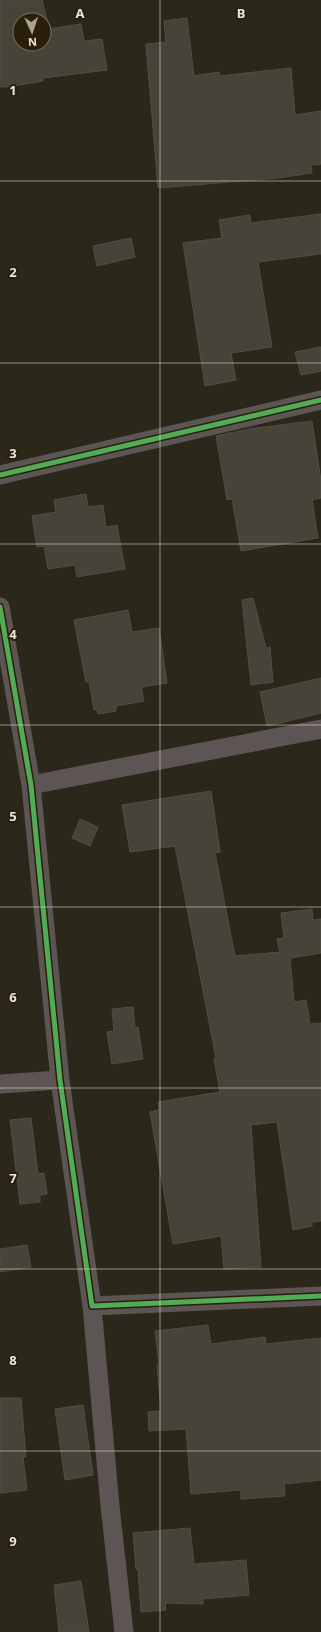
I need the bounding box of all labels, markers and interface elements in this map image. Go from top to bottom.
text: A [76,4,85,22]
text: B [237,4,245,22]
north arrow [12,12,52,52]
text: N [28,35,37,50]
text: 1 [9,81,17,99]
text: 2 [9,263,17,281]
text: 3 [9,444,17,462]
text: 4 [9,625,17,643]
text: 5 [9,807,17,825]
text: 6 [9,988,17,1006]
text: 7 [9,1169,17,1187]
text: 8 [9,1351,17,1369]
text: 9 [9,1532,17,1550]

